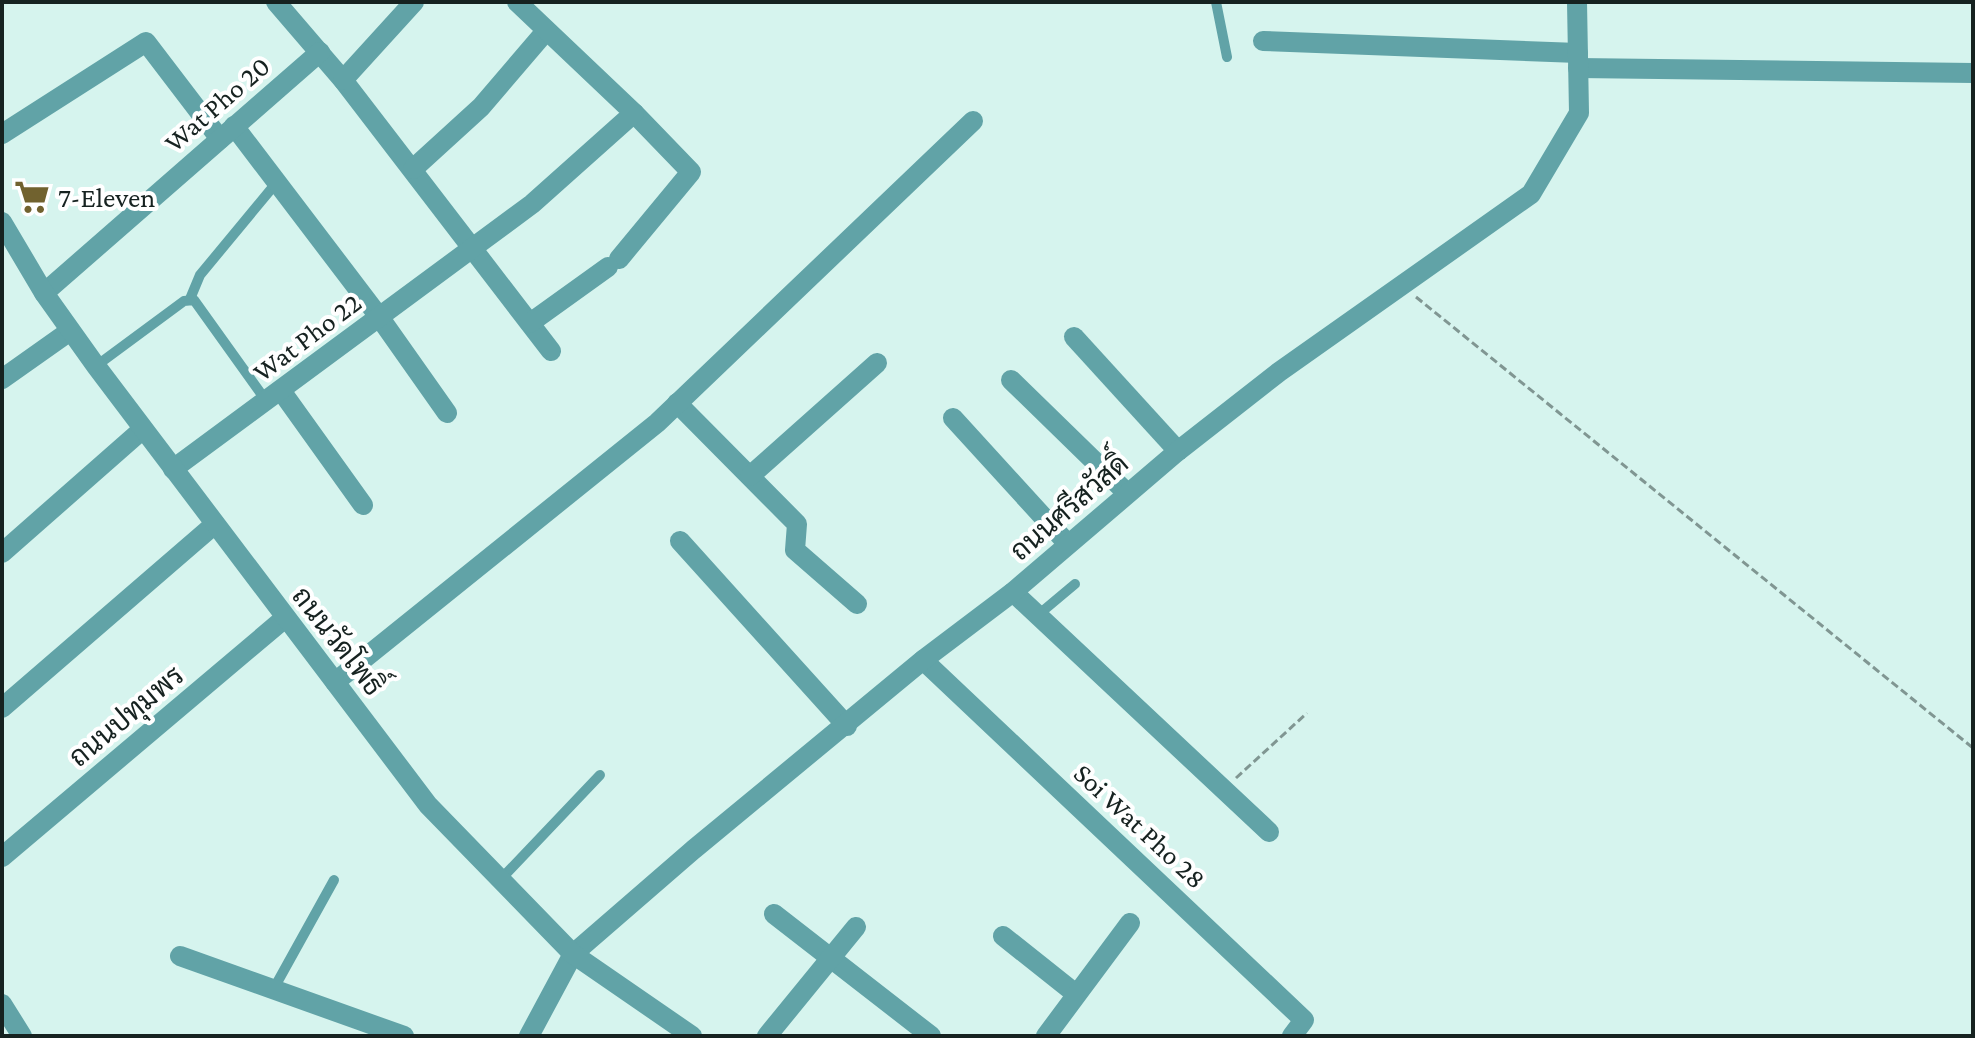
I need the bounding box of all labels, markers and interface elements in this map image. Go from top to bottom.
street label: Wat Pho 20 [158,50,276,158]
supermarket icon: 7-Eleven [13,178,51,216]
place label: 7-Eleven [58,182,155,213]
street label: Wat Pho 22 [247,286,367,388]
street label: ถนนศรีสวัสดิ์ [998,441,1134,567]
street label: ถนนวัดโพธิ์ [286,575,397,701]
street label: ถนนปทุมพร [63,659,192,776]
street label: Soi Wat Pho 28 [1068,757,1212,895]

